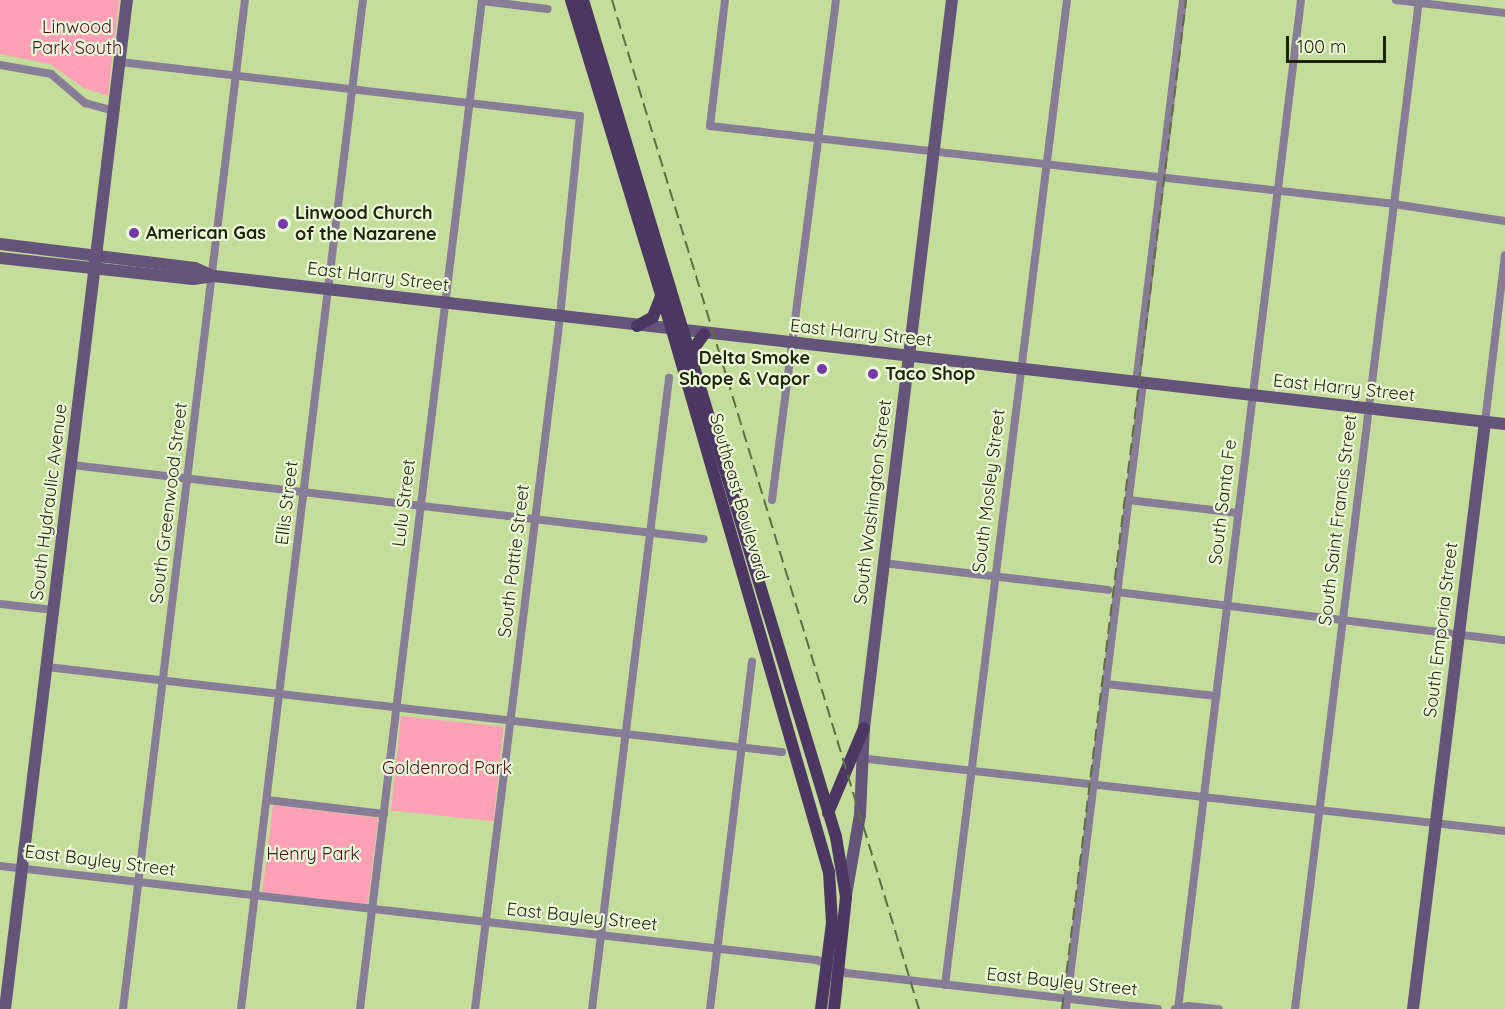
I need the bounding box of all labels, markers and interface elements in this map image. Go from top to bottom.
park label: Linwood Park South [32,17,122,60]
scale bar [1289,24,1390,62]
text: 100 m [1297,35,1346,58]
place label: Linwood Church of the Nazarene [295,203,437,246]
marker: Linwood Church of the Nazarene [276,217,290,231]
place label: American Gas [146,222,266,244]
marker: American Gas [127,226,141,240]
street label: East Harry Street [306,258,450,296]
street label: East Harry Street [789,315,933,351]
place label: Delta Smoke Shope & Vapor [679,348,810,391]
marker: Delta Smoke Shope & Vapor [815,362,829,376]
place label: Taco Shop [885,363,975,385]
marker: Taco Shop [866,367,880,381]
street label: East Harry Street [1272,370,1416,406]
street label: South Washington Street [850,398,896,606]
street label: South Greenwood Street [146,401,192,605]
street label: South Hydraulic Avenue [26,402,72,602]
street label: South Mosley Street [968,408,1010,574]
street label: Southeast Boulevard [705,411,773,583]
street label: South Saint Francis Street [1314,413,1362,627]
street label: South Santa Fe [1205,438,1241,566]
street label: Lulu Street [388,458,420,548]
street label: Ellis Street [271,460,303,546]
street label: South Pattie Street [494,483,534,639]
street label: South Emporia Street [1420,541,1462,719]
park label: Goldenrod Park [382,757,512,779]
street label: East Bayley Street [23,841,177,881]
park label: Henry Park [266,843,360,865]
street label: East Bayley Street [505,898,659,936]
street label: East Bayley Street [985,963,1139,1001]

